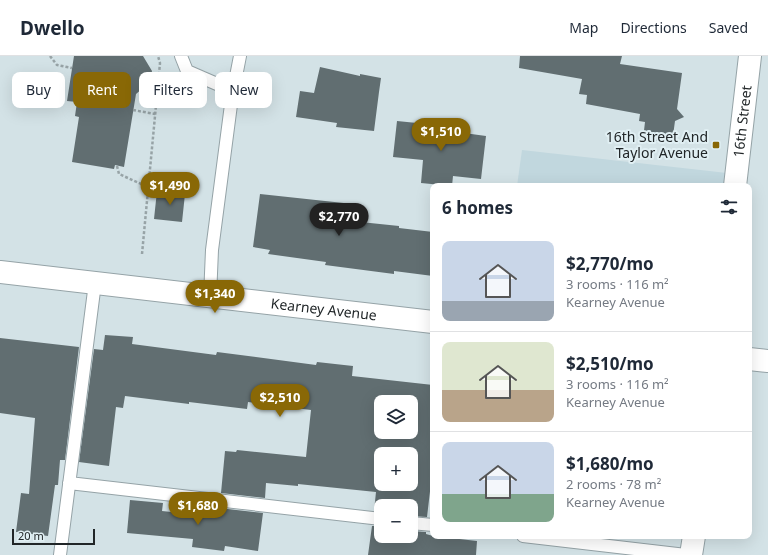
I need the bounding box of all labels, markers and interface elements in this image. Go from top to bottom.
text: Dwello [20,15,85,41]
text: Map [569,18,598,37]
text: Directions [620,18,687,37]
text: Saved [709,18,748,37]
chip: Buy [12,72,65,108]
chip: Rent [73,72,131,108]
chip: Filters [139,72,207,108]
chip: New [215,72,272,108]
street label: 16th Street [728,84,756,158]
pin: $1,510 [408,118,474,152]
text: $1,510 [421,122,461,140]
place label: 16th Street And Taylor Avenue [606,127,708,162]
marker: 16th Street And Taylor Avenue [711,140,721,150]
pin: $1,490 [137,172,203,206]
text: $1,490 [150,176,190,194]
text: 6 homes [442,196,513,219]
icon: filters [718,196,740,218]
pin: $2,770 [306,203,372,237]
text: $2,770 [319,207,359,225]
text: $2,770/mo [566,252,654,275]
icon: home [474,257,522,305]
text: 3 rooms · 116 m² [566,275,669,293]
pin: $1,340 [182,280,248,314]
text: $1,340 [195,284,235,302]
street label: Kearney Avenue [270,293,378,324]
text: Kearney Avenue [566,293,665,311]
text: $2,510/mo [566,352,654,375]
icon: home [474,358,522,406]
text: 3 rooms · 116 m² [566,375,669,393]
pin: $2,510 [247,384,313,418]
text: $2,510 [260,388,300,406]
text: Kearney Avenue [566,393,665,411]
map controls [374,395,418,543]
button: layers [374,395,418,439]
button: + [374,447,418,491]
text: $1,680/mo [566,452,654,475]
icon: home [474,458,522,506]
text: 2 rooms · 78 m² [566,475,661,493]
pin: $1,680 [165,492,231,526]
text: Kearney Avenue [566,493,665,511]
text: $1,680 [178,496,218,514]
button: − [374,499,418,543]
scale bar [12,527,95,546]
text: 20 m [18,528,44,543]

